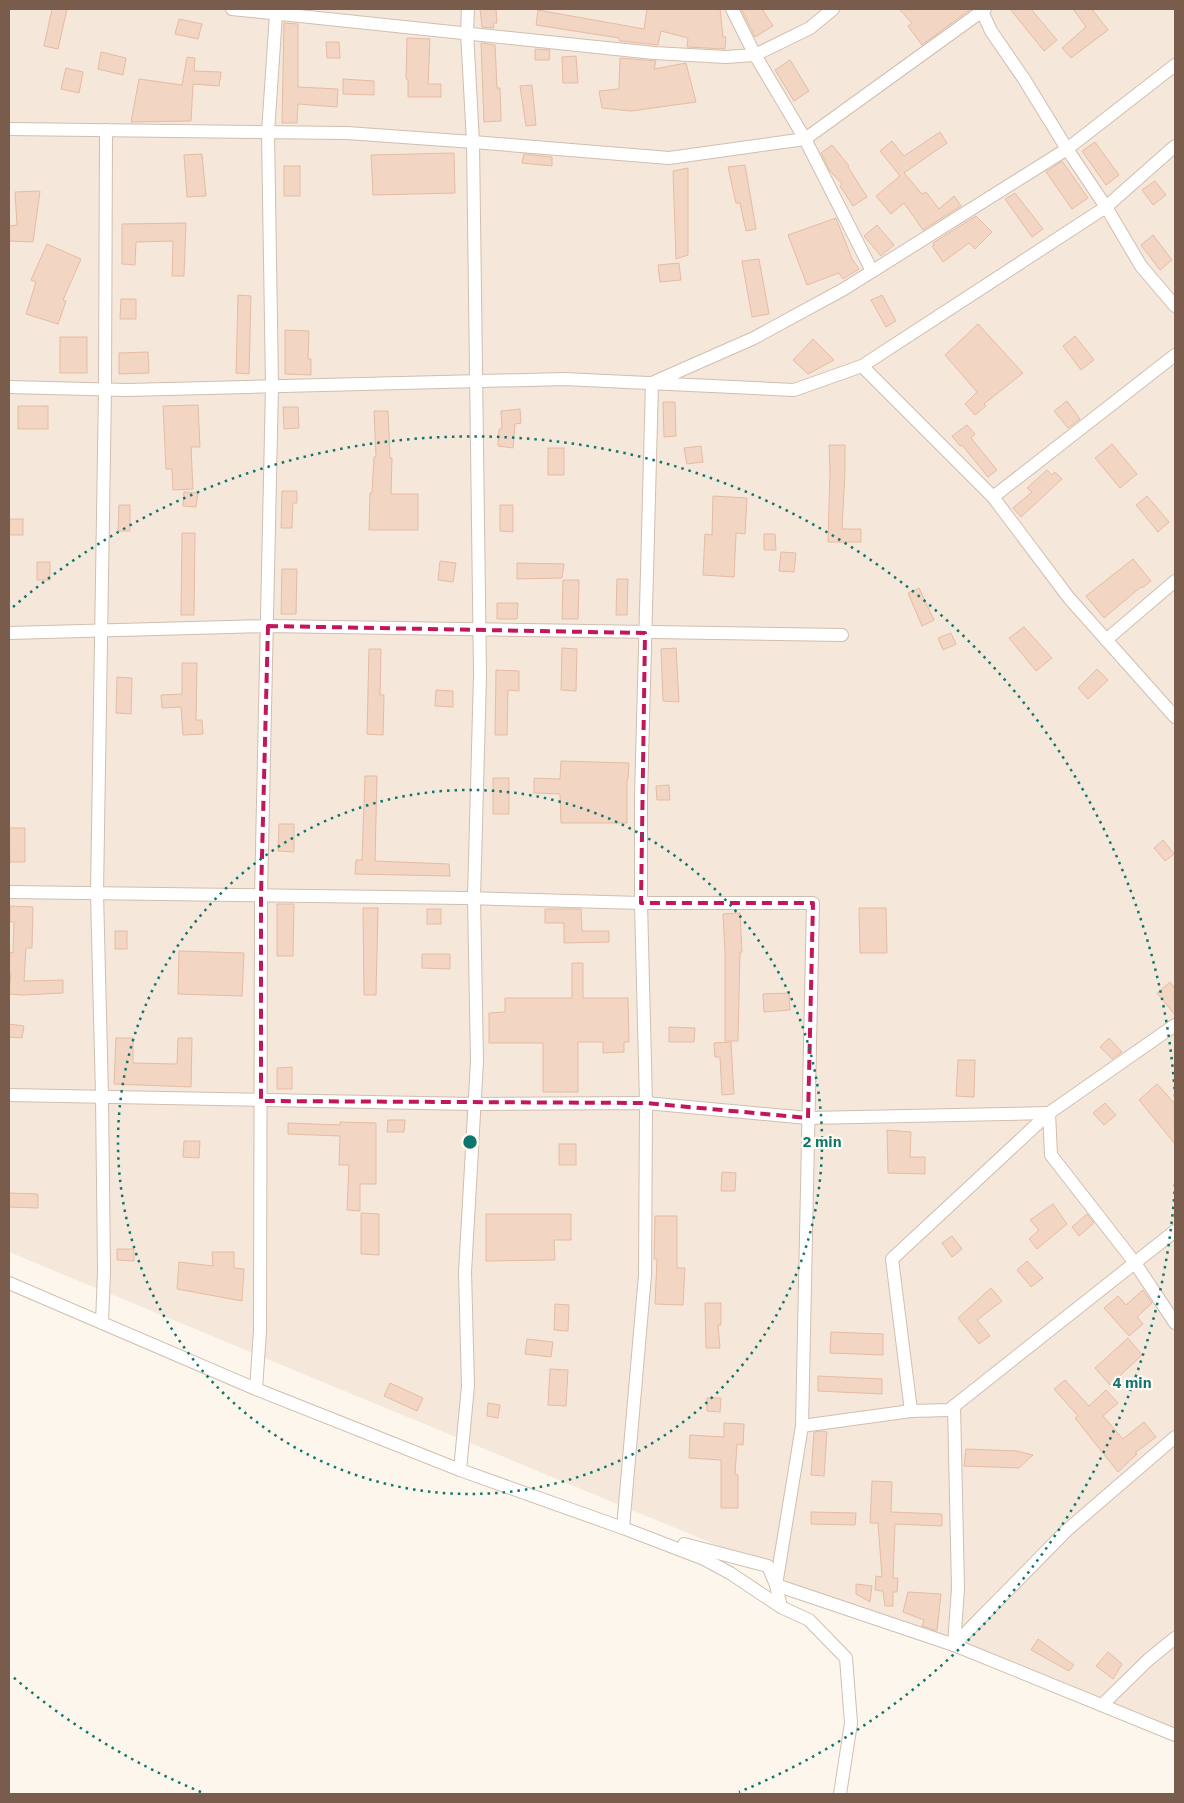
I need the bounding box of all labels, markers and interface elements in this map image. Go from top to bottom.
text: 2 min [802,1132,842,1151]
centre of rings [461,1133,479,1151]
text: 4 min [1112,1373,1152,1392]

